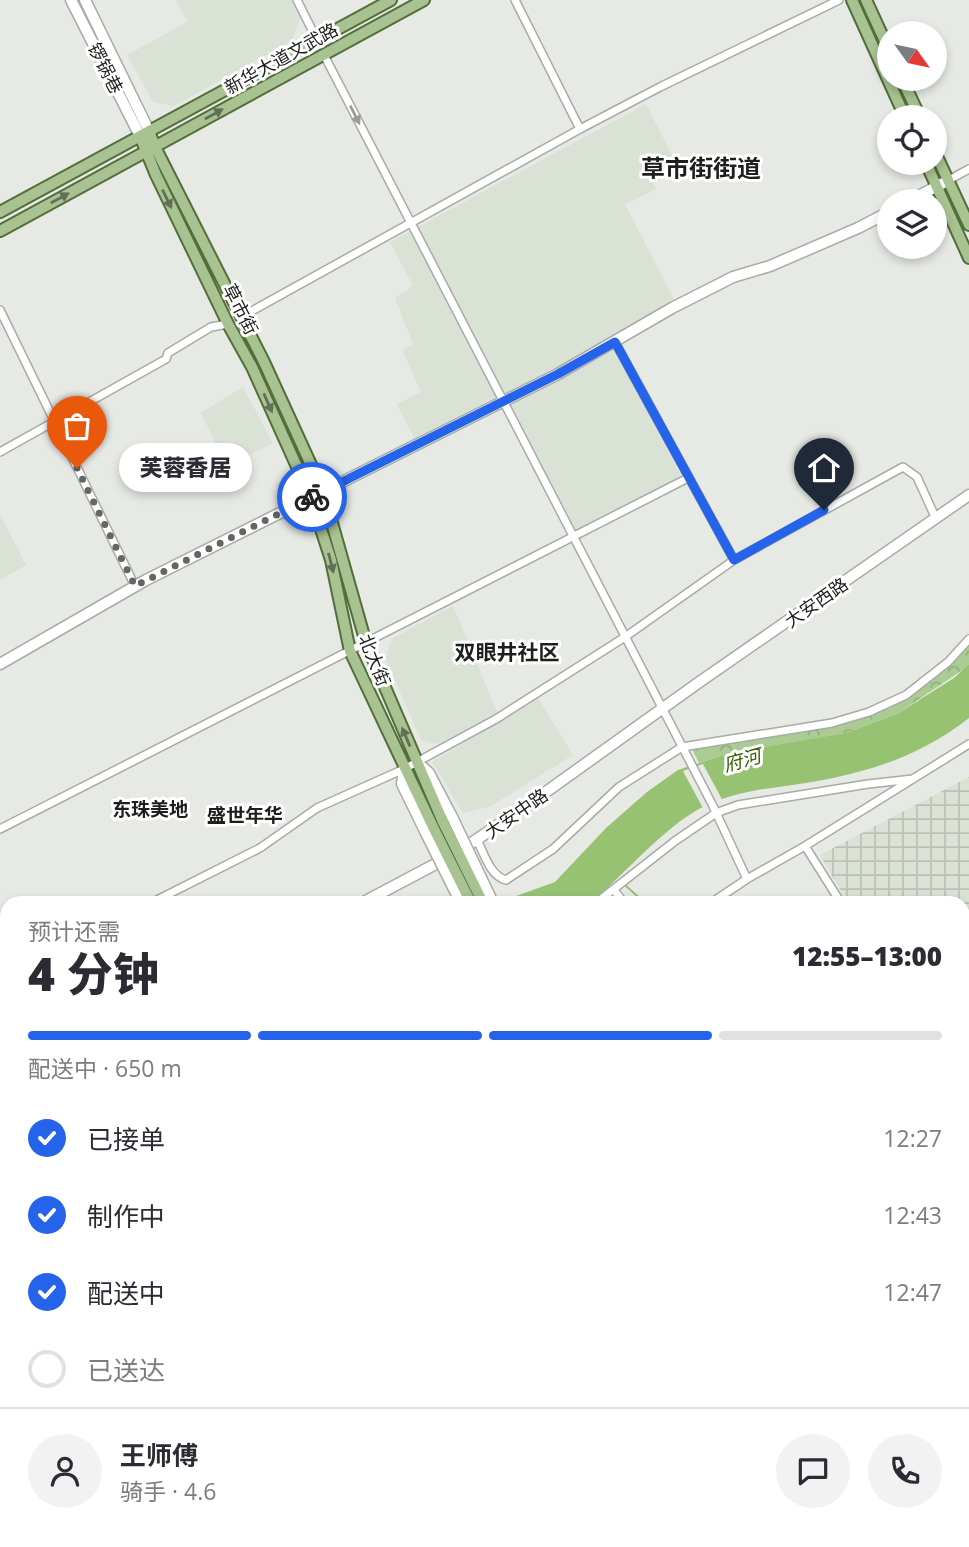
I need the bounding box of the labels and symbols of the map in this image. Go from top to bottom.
street label: 新华大道文武路 [220,17,342,99]
north arrow [877,21,947,91]
street label: 锣锅巷 [83,38,129,98]
one-way arrow [350,105,361,125]
one-way arrow [205,108,224,120]
district label: 草市街街道 [641,151,761,184]
one-way arrow [162,189,173,209]
one-way arrow [50,192,70,204]
street label: 草市街 [218,279,264,339]
one-way arrow [262,393,274,413]
pin [47,396,107,468]
pin [794,438,854,510]
callout: 芙蓉香居 [119,444,252,492]
courier [277,462,347,532]
one-way arrow [326,552,337,574]
street label: 大安西路 [780,572,852,632]
street label: 北大街 [354,630,396,690]
district label: 双眼井社区 [455,638,560,666]
one-way arrow [400,726,411,747]
water label: 府河 [720,741,768,777]
street label: 大安中路 [480,783,552,843]
district label: 东珠美地 [112,796,188,822]
district label: 盛世年华 [207,802,283,828]

